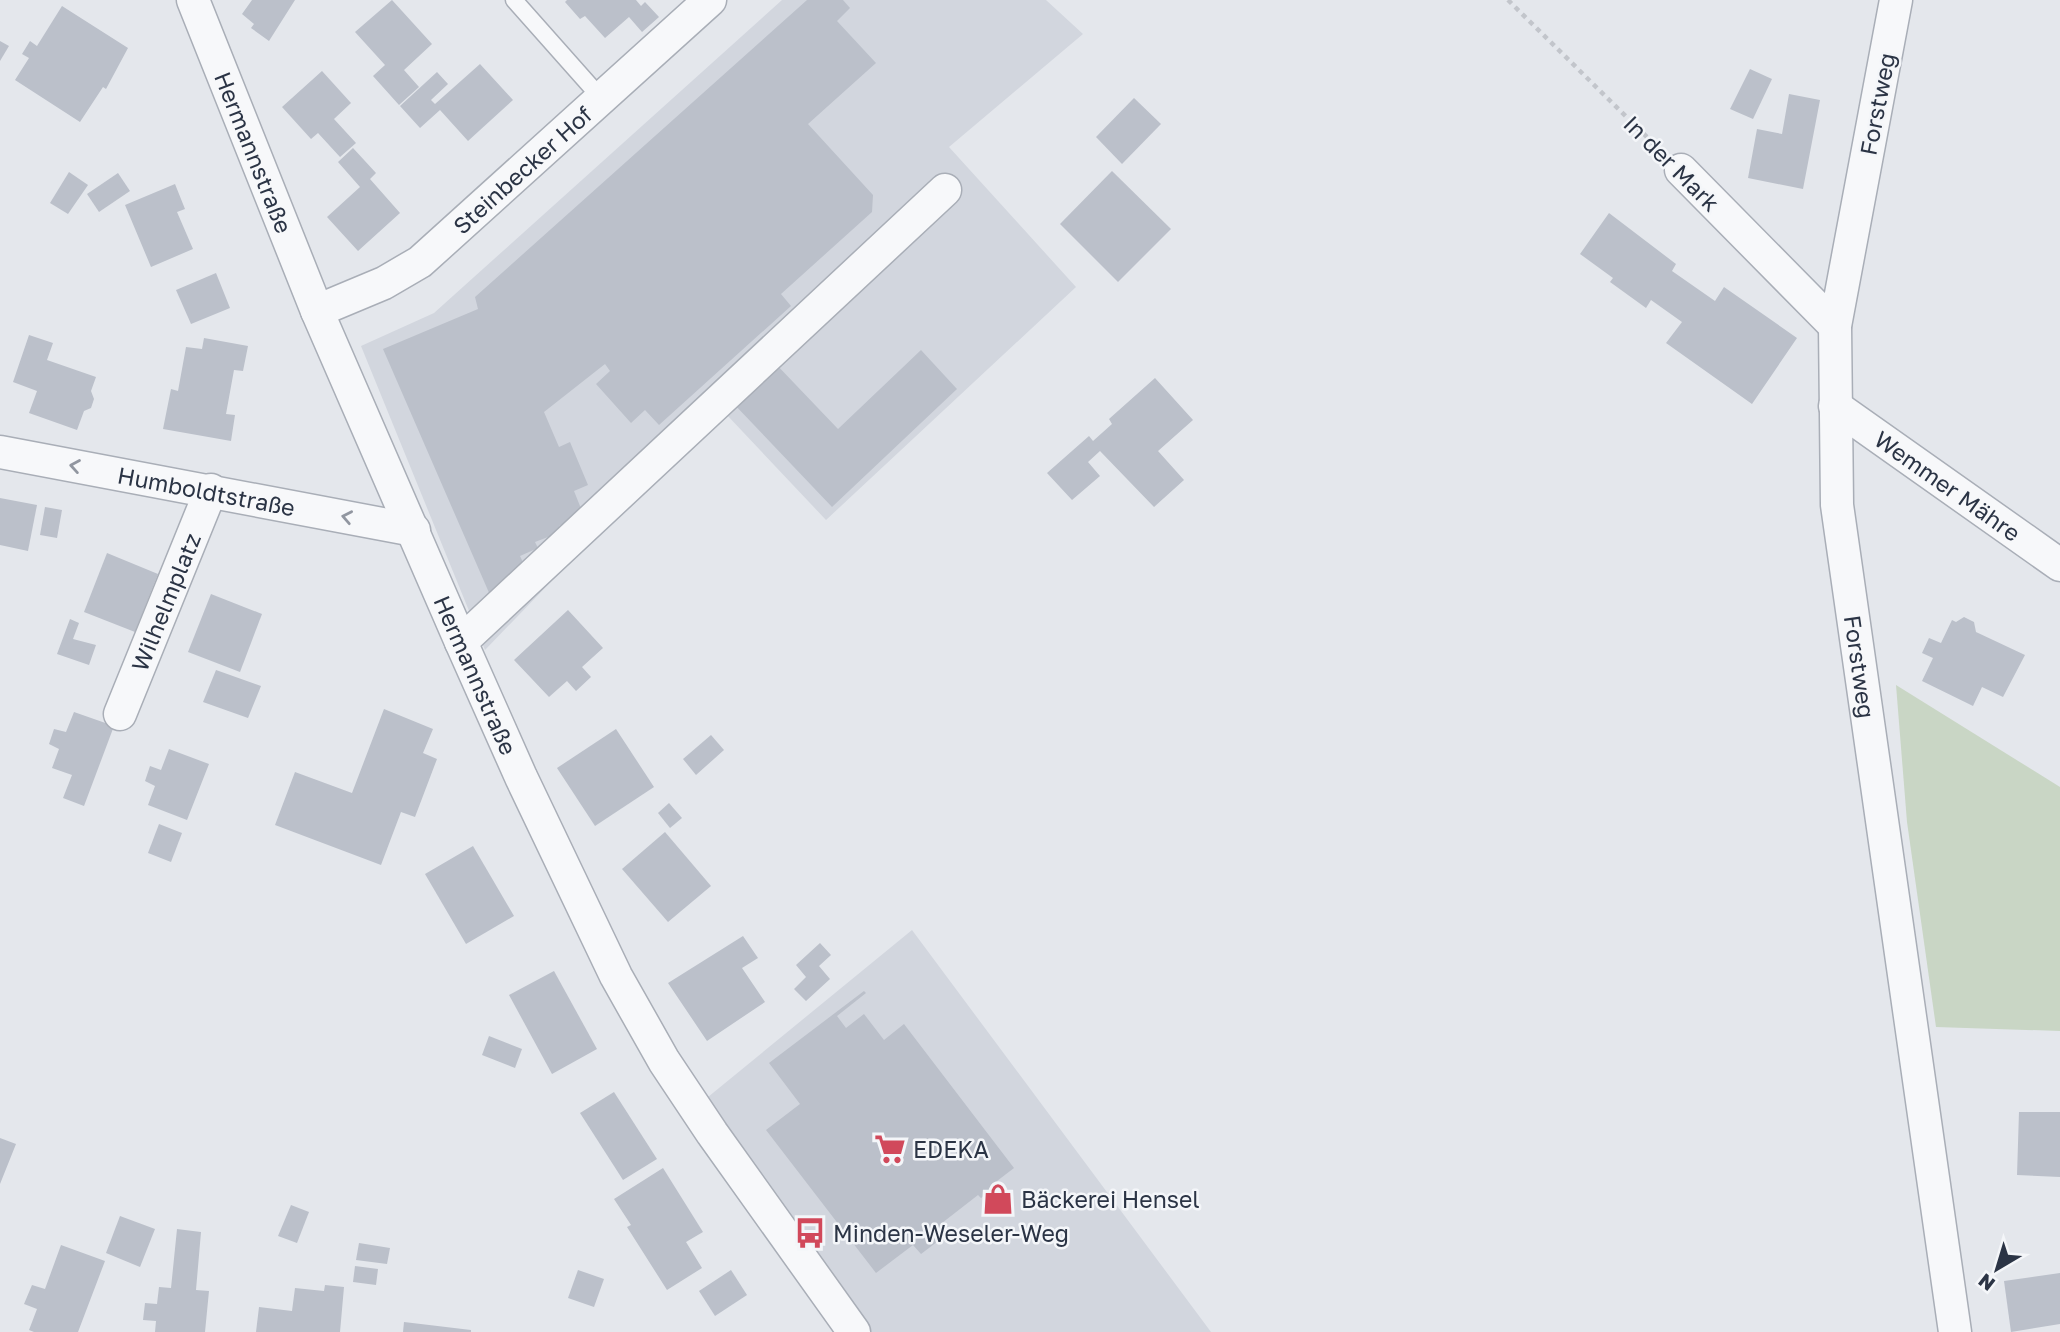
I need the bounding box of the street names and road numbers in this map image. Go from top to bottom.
street label: Forstweg [1853,50,1901,158]
street label: Hermannstraße [209,68,298,237]
street label: Steinbecker Hof [447,100,597,239]
street label: In der Mark [1618,109,1726,217]
street label: Wemmer Mähre [1869,424,2026,547]
street label: Humboldtstraße [115,460,297,521]
street label: Wilhelmplatz [125,529,206,675]
street label: Hermannstraße [428,591,523,759]
street label: Forstweg [1839,613,1881,720]

